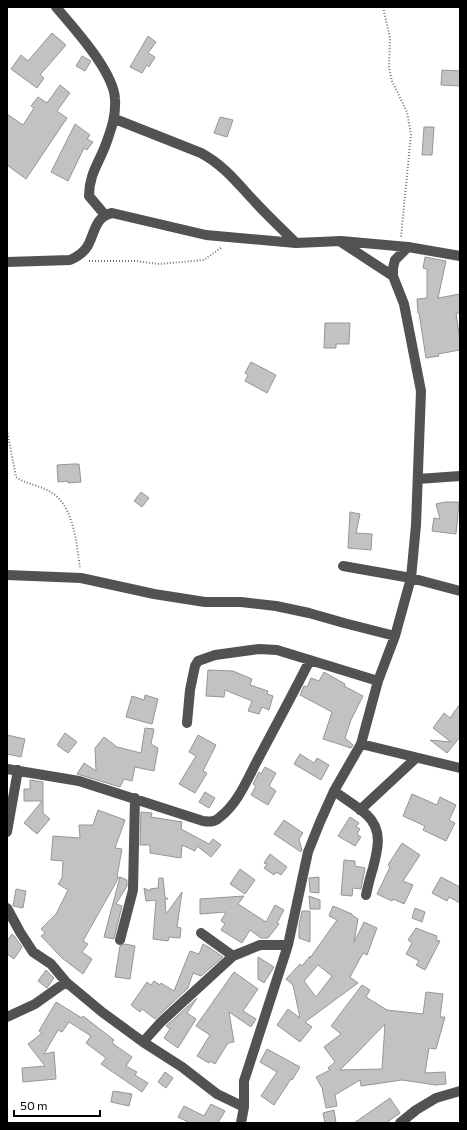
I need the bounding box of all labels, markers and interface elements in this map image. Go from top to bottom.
scale bar [14,1092,100,1118]
text: 50 m [20,1098,48,1112]

